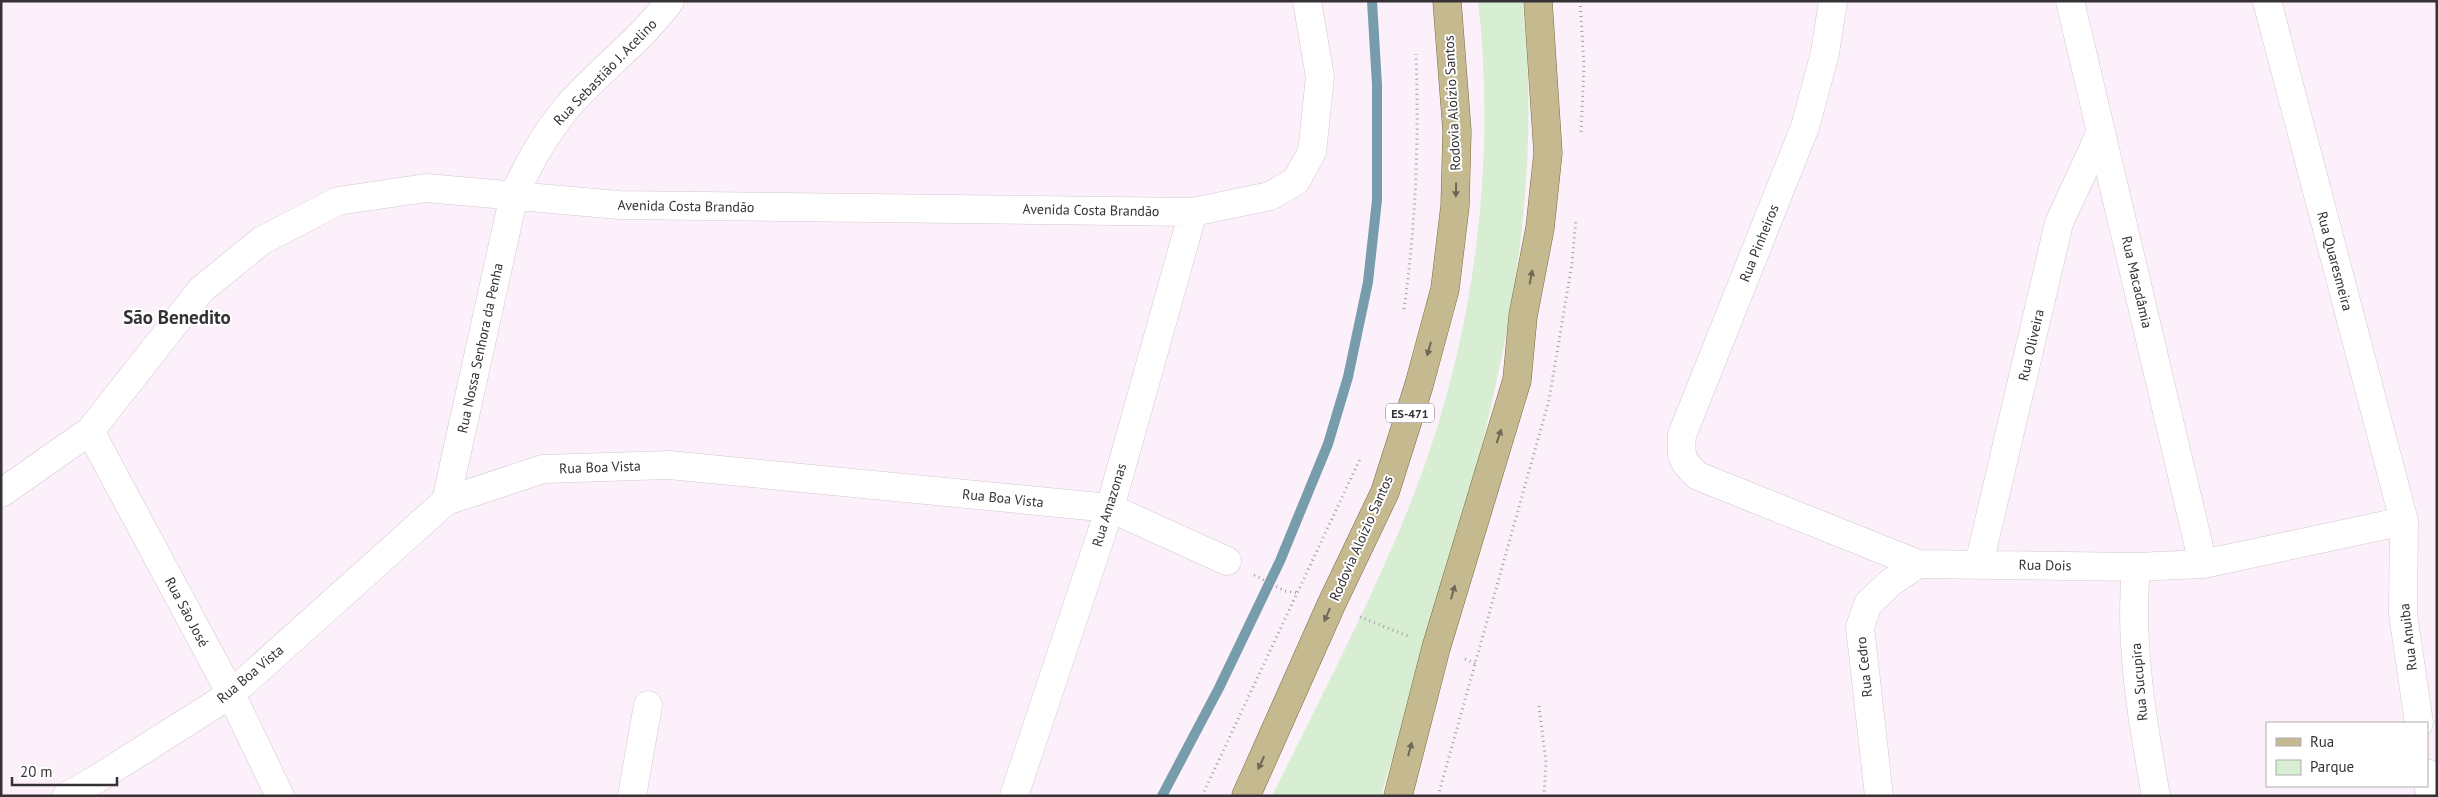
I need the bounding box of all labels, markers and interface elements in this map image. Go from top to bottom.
street label: Rua Sebastião J. Acelino [549,15,661,129]
street label: Rodovia Aloízio Santos [1439,35,1465,171]
one-way arrow [1452,182,1460,198]
street label: Avenida Costa Brandão [617,196,755,216]
street label: Avenida Costa Brandão [1022,200,1160,220]
street label: Rua Pinheiros [1735,201,1783,285]
street label: Rua Quaresmeira [2313,209,2357,313]
street label: Rua Macadâmia [2118,234,2156,330]
street label: Rua Nossa Senhora da Penha [453,261,507,435]
one-way arrow [1527,269,1535,285]
district label: São Benedito [123,305,231,329]
street label: Rua Oliveira [2014,307,2048,383]
one-way arrow [1424,342,1432,357]
road number: ES-471 [1386,403,1434,422]
one-way arrow [1495,428,1503,443]
street label: Rua Boa Vista [559,457,641,477]
street label: Rua Amazonas [1088,461,1130,549]
street label: Rodovia Aloízio Santos [1325,472,1397,604]
street label: Rua Boa Vista [961,485,1045,511]
street label: Rua Dois [2018,556,2072,574]
street label: Rua São José [161,574,213,650]
one-way arrow [1449,584,1457,599]
street label: Rua Anuiba [2395,602,2421,672]
one-way arrow [1322,608,1330,622]
street label: Rua Cedro [1852,636,1876,698]
street label: Rua Boa Vista [213,641,287,707]
street label: Rua Sucupira [2127,642,2151,722]
legend [2266,722,2428,787]
text: Rua [2310,732,2334,751]
one-way arrow [1406,741,1414,756]
scale bar [12,754,118,786]
one-way arrow [1257,756,1265,770]
text: Parque [2310,757,2354,776]
text: 20 m [20,762,53,781]

